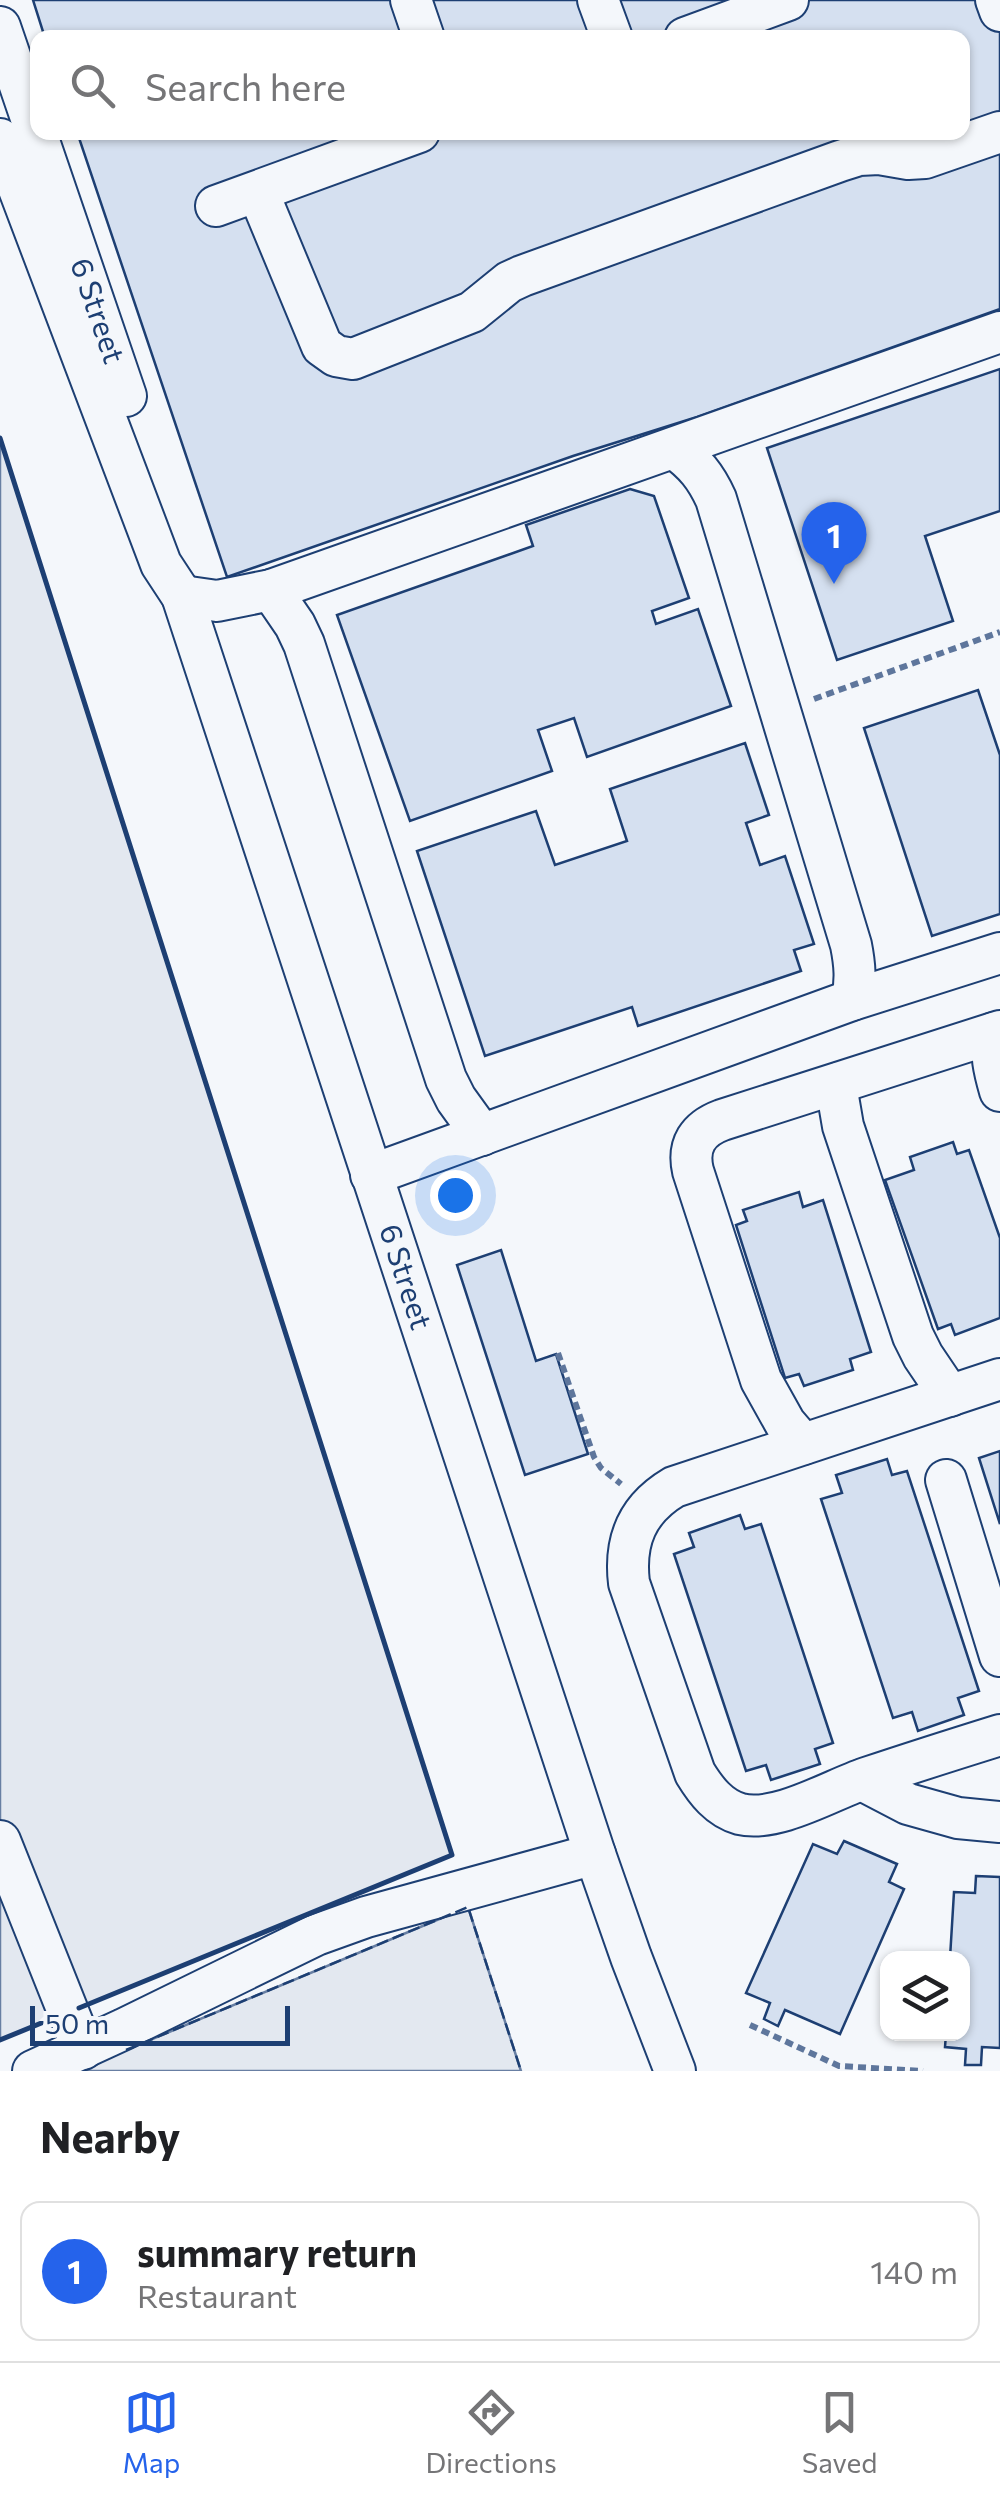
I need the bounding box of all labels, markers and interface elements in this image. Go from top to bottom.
search box [30,30,970,140]
icon: search [65,58,120,113]
text: Search here [145,62,346,109]
street label: 6 Street [64,253,135,368]
pin: 1 [802,502,866,584]
your location [430,1170,481,1221]
street label: 6 Street [373,1219,442,1334]
map controls [880,1951,970,2041]
button: layers [880,1951,970,2041]
scale bar [30,2001,290,2046]
text: 50 m [45,2006,109,2040]
text: Nearby [40,2110,180,2162]
text: summary return [137,2228,417,2275]
text: 1 [67,2251,82,2291]
text: 140 m [870,2251,958,2291]
text: Restaurant [137,2275,297,2315]
tab: Map [123,2385,180,2479]
tab: Directions [425,2385,557,2479]
tab: Saved [802,2385,877,2479]

